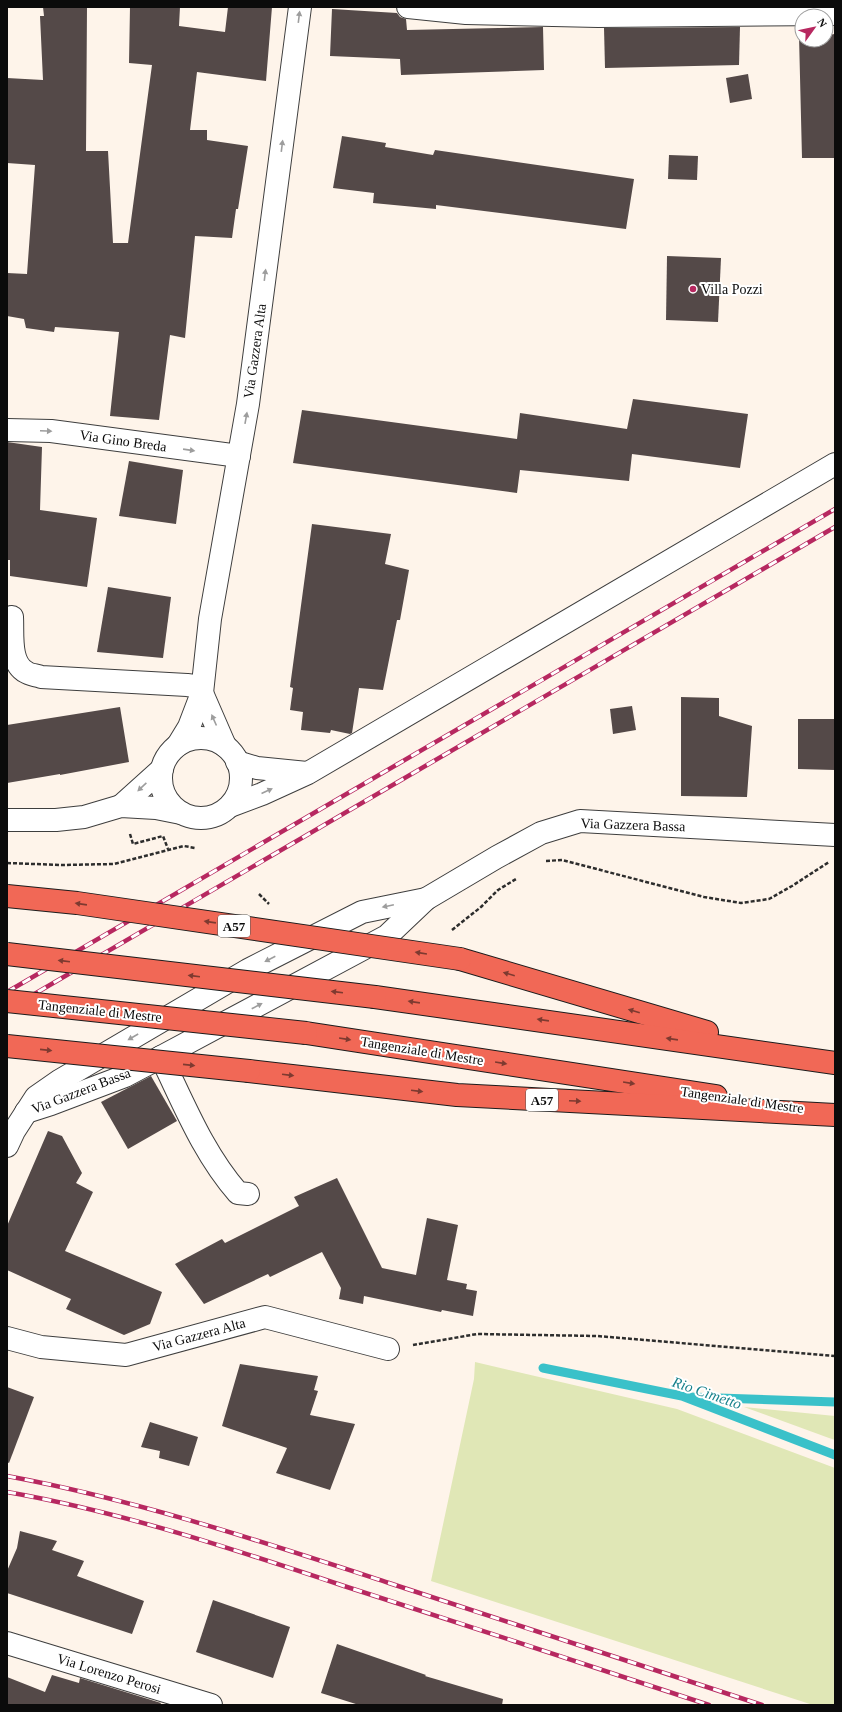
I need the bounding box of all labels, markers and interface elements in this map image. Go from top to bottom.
north arrow [794,8,834,48]
one-way arrow [295,11,302,24]
text: N [815,16,830,29]
one-way arrow [279,140,285,152]
one-way arrow [262,269,268,281]
place label: Villa Pozzi [701,282,763,297]
marker: Villa Pozzi [688,284,698,294]
street label: Via Gazzera Alta [241,302,269,399]
one-way arrow [243,412,249,424]
one-way arrow [40,427,52,434]
street label: Via Gino Breda [78,427,168,455]
one-way arrow [183,447,195,453]
one-way arrow [210,713,216,725]
one-way arrow [137,783,147,792]
one-way arrow [261,788,273,794]
street label: Via Gazzera Bassa [580,816,686,834]
one-way arrow [75,901,87,907]
one-way arrow [382,904,394,910]
road number: A57 [218,915,250,937]
one-way arrow [204,919,216,925]
one-way arrow [415,950,427,956]
one-way arrow [264,956,276,962]
one-way arrow [58,958,70,964]
one-way arrow [503,971,515,977]
one-way arrow [188,973,200,979]
one-way arrow [331,989,343,996]
street label: Tangenziale di Mestre [37,997,163,1025]
one-way arrow [408,999,420,1005]
one-way arrow [251,1002,263,1009]
one-way arrow [628,1008,640,1014]
one-way arrow [537,1017,549,1023]
one-way arrow [128,1033,138,1041]
street label: Tangenziale di Mestre [359,1034,485,1068]
one-way arrow [339,1036,351,1042]
one-way arrow [666,1036,678,1042]
one-way arrow [40,1046,52,1053]
one-way arrow [495,1060,507,1066]
one-way arrow [183,1061,195,1068]
street label: Via Gazzera Bassa [29,1065,133,1117]
one-way arrow [282,1072,294,1079]
one-way arrow [623,1080,635,1086]
street label: Tangenziale di Mestre [679,1084,805,1116]
one-way arrow [411,1087,423,1094]
road number: A57 [526,1089,558,1111]
one-way arrow [569,1098,581,1105]
street label: Via Gazzera Alta [151,1315,248,1355]
water label: Rio Cimetto [669,1373,744,1412]
street label: Via Lorenzo Perosi [55,1651,163,1697]

